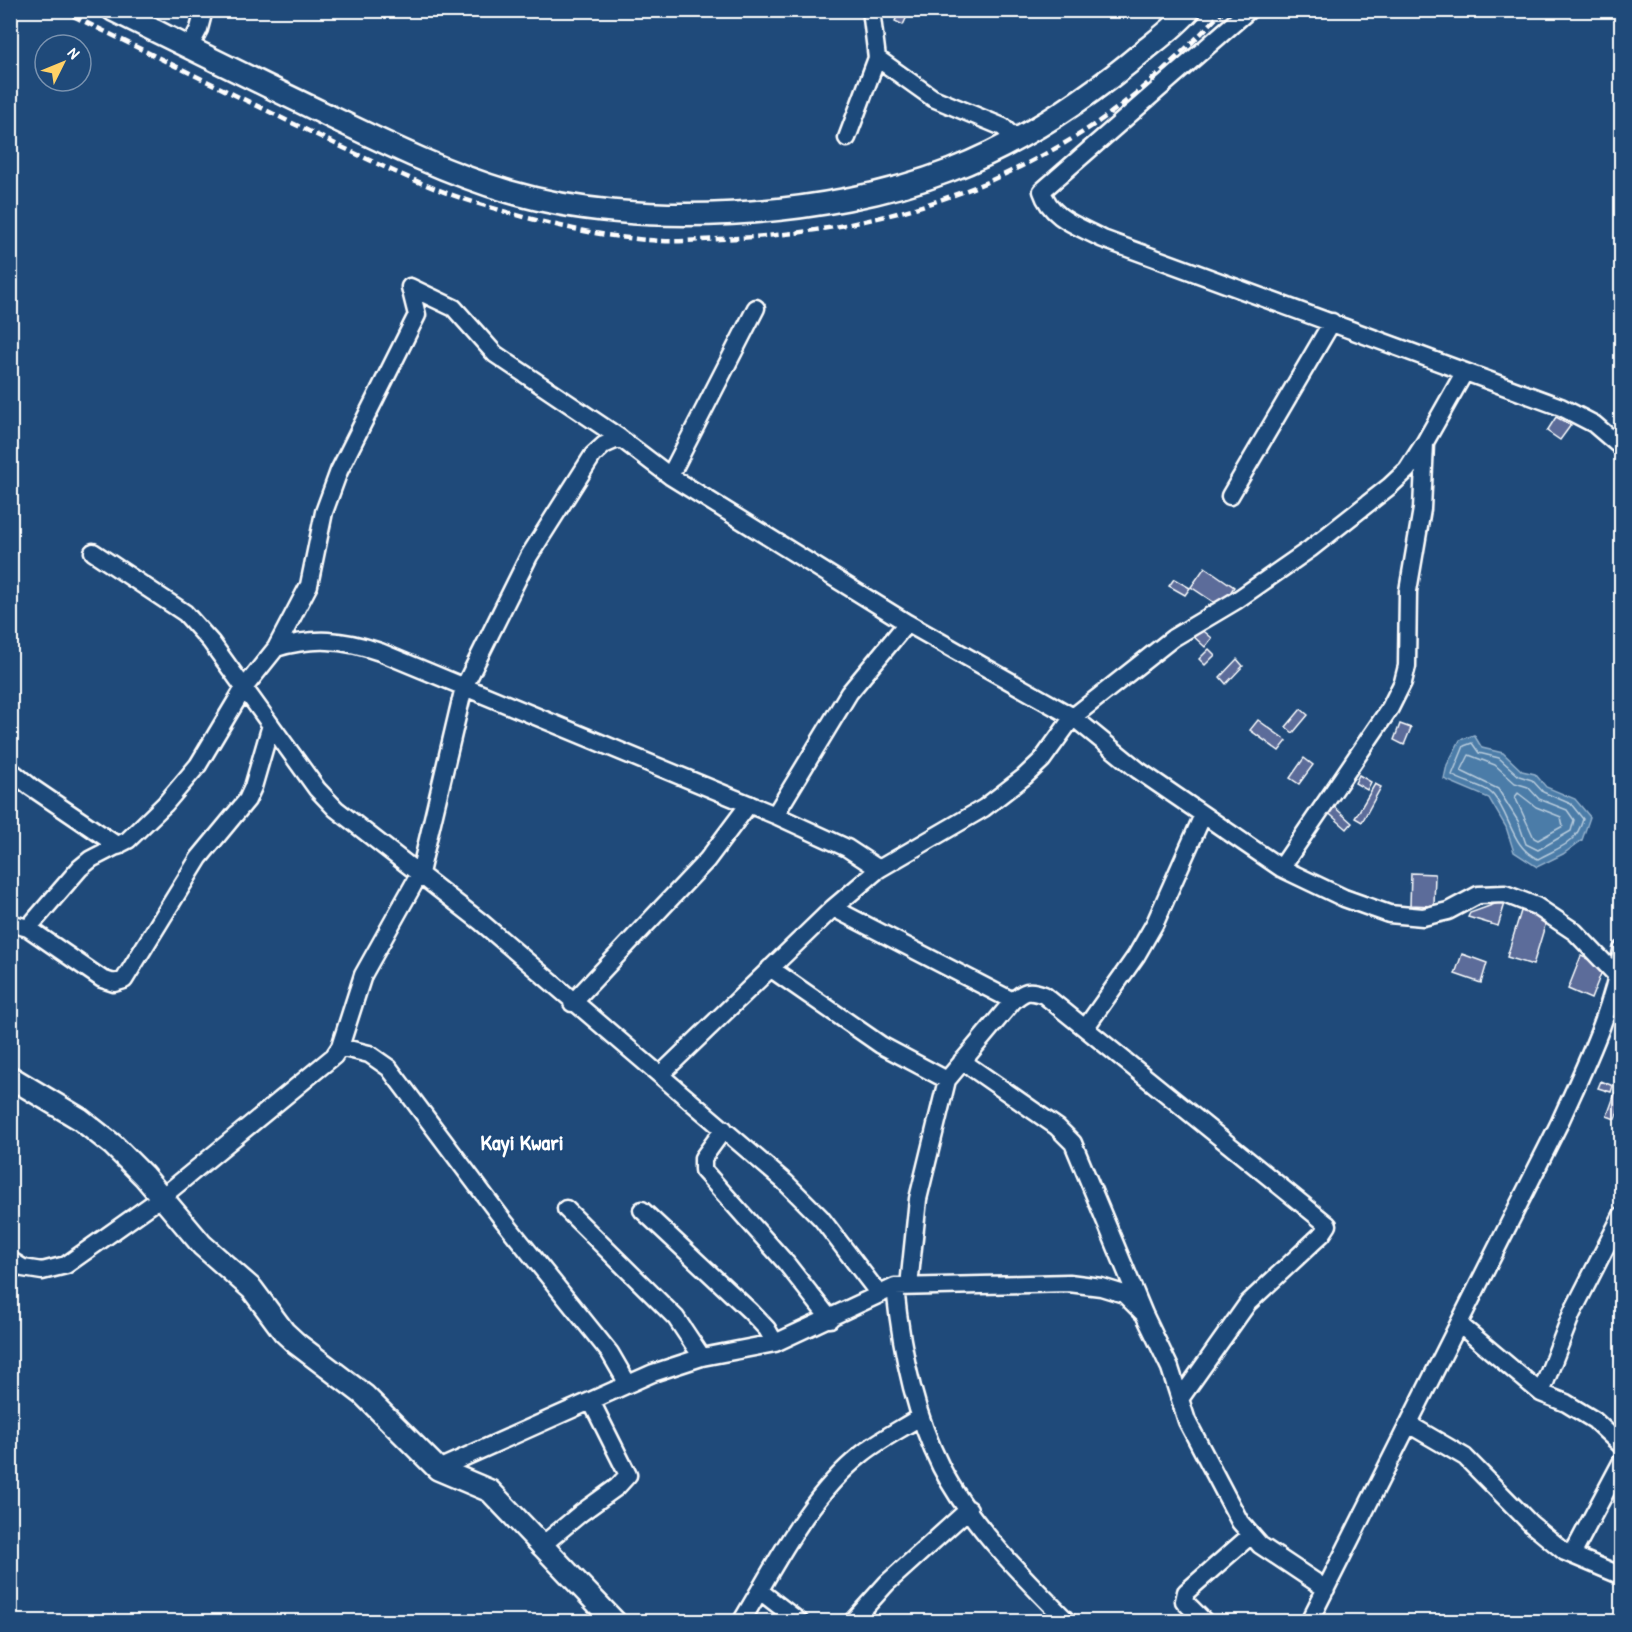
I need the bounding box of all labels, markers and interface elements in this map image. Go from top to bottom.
north arrow [33,33,93,93]
text: N [63,42,85,64]
district label: Kayi Kwari [480,1127,564,1158]

